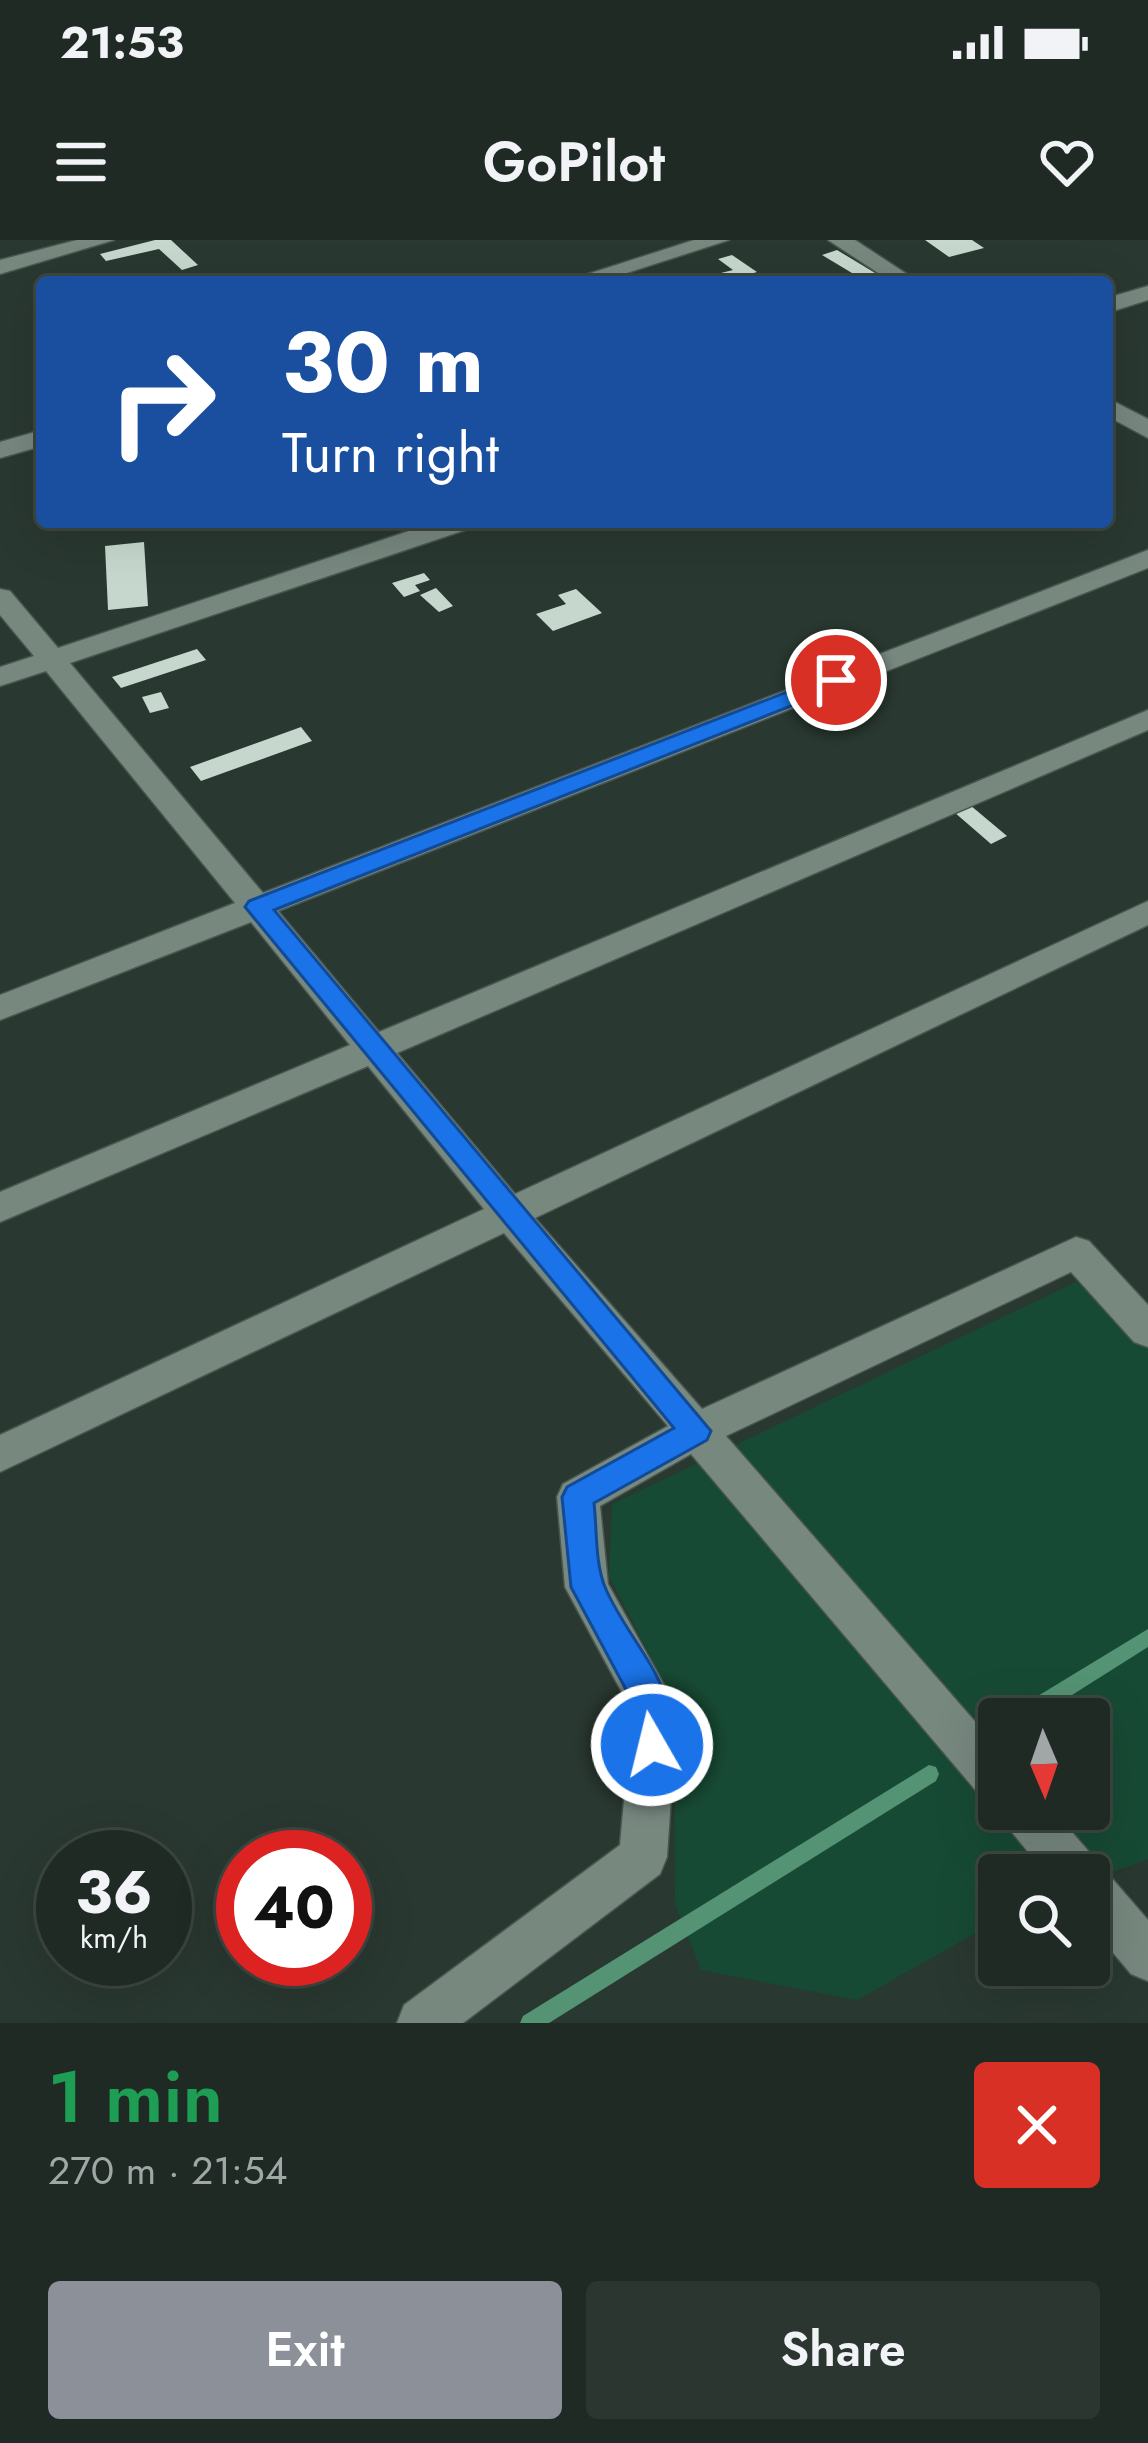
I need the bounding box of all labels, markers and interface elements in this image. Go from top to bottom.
text: 21:53 [60,10,184,75]
text: GoPilot [483,123,665,201]
icon: menu [48,129,114,195]
icon: heart [1034,129,1100,195]
text: 30 m [282,302,484,424]
icon: right [84,324,240,480]
text: Turn right [282,414,499,492]
pin [785,629,887,731]
icon: arrive [803,647,869,713]
position arrow [589,1682,715,1808]
north arrow [978,1698,1110,1830]
map controls [978,1698,1110,1986]
speed limit sign: 40 [216,1830,372,1986]
text: 36 [75,1849,153,1936]
button: search [978,1854,1110,1986]
text: km/h [80,1916,148,1959]
text: 1 min [48,2045,223,2149]
button: close [974,2062,1100,2188]
text: 270 m · 21:54 [48,2142,287,2199]
button: Exit [48,2281,562,2419]
button: Share [586,2281,1100,2419]

